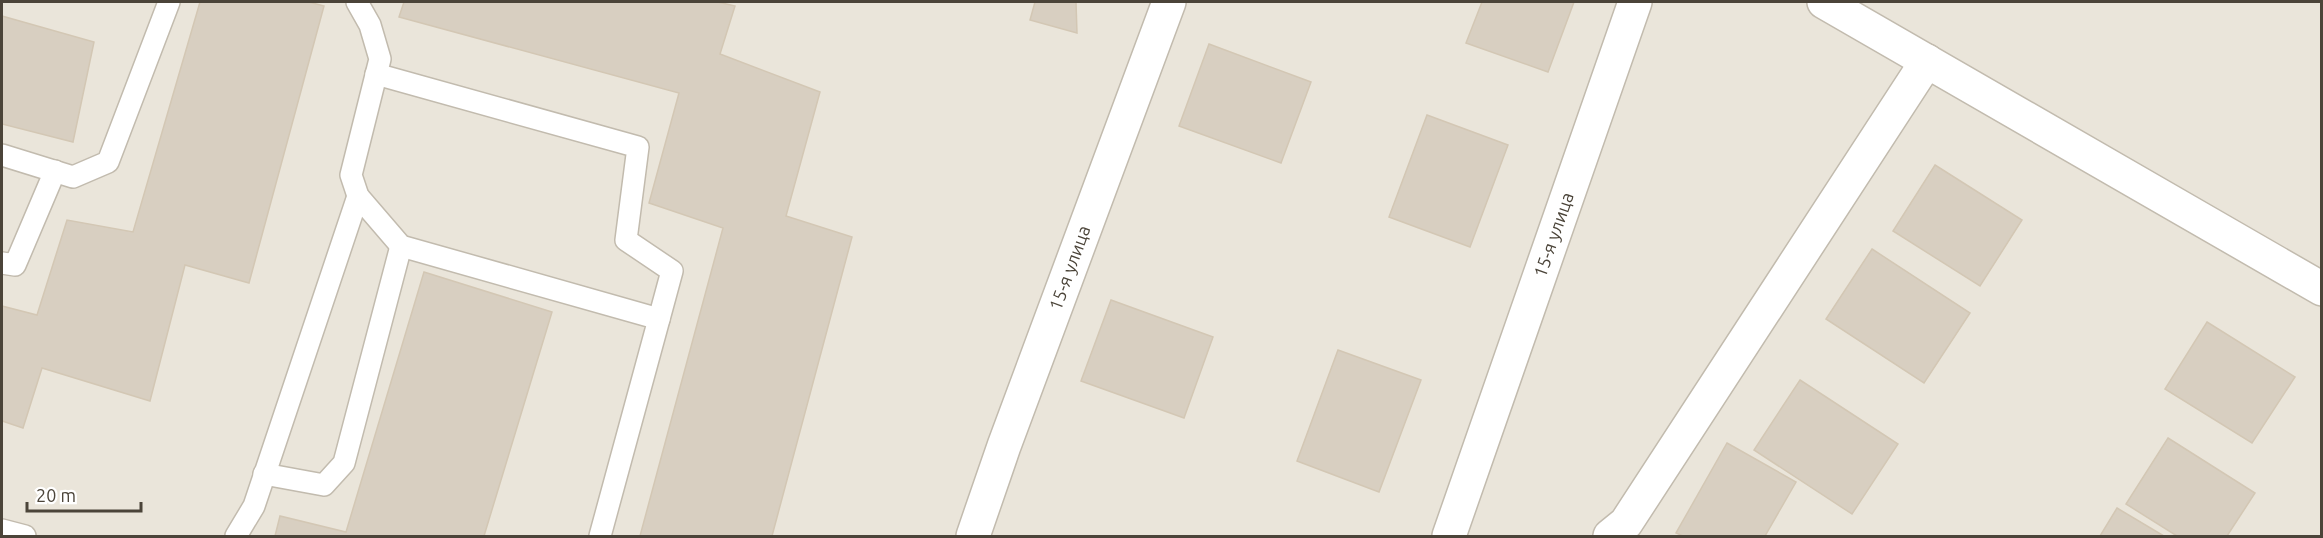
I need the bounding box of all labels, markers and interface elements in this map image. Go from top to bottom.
street label: 15-я улица [1529,190,1577,280]
street label: 15-я улица [1045,223,1094,313]
scale bar [27,475,141,513]
text: 20 m [36,485,76,505]

